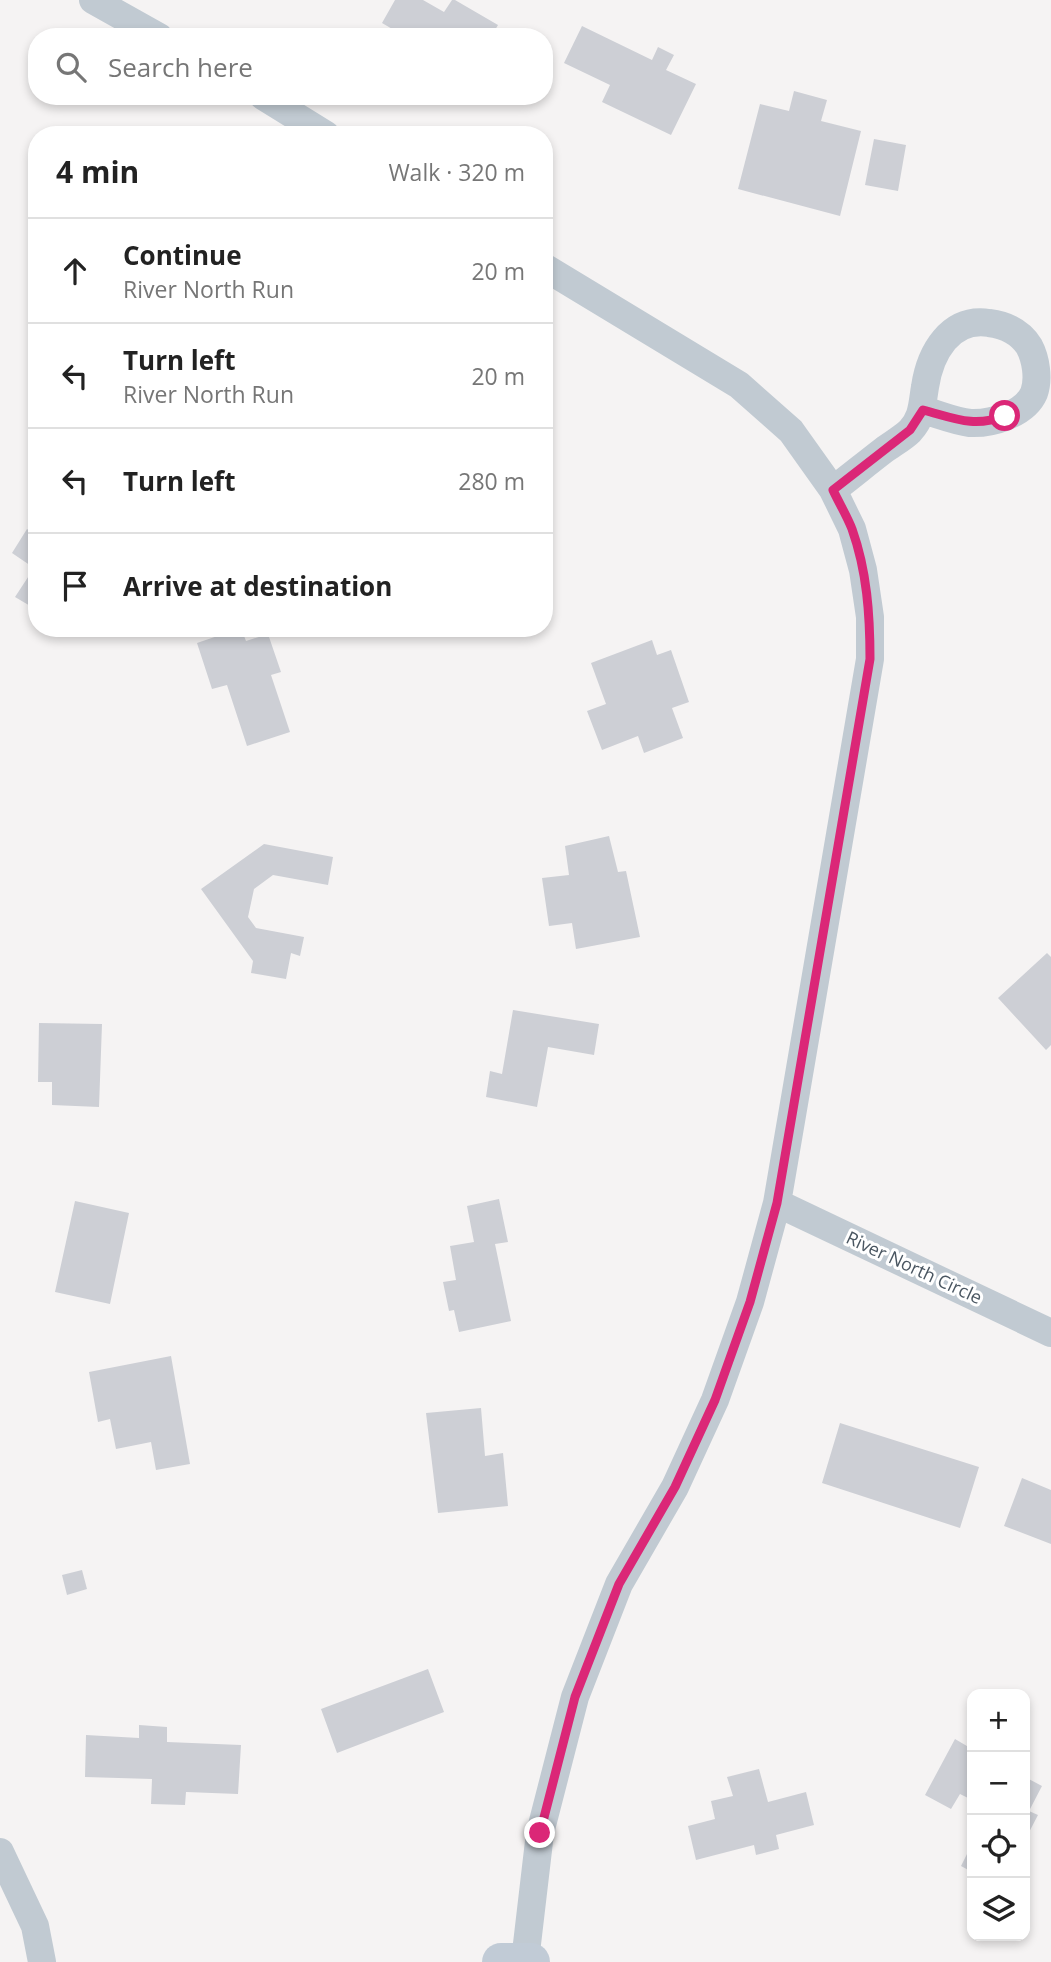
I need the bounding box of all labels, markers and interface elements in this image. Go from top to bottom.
search box [28,28,553,105]
icon: search [52,48,90,86]
text: Search here [108,49,253,85]
text: 4 min [56,151,139,192]
text: Walk · 320 m [388,156,525,188]
text: Continue [123,237,242,273]
icon: ahead [56,252,94,290]
text: 20 m [471,255,525,287]
text: River North Run [123,273,294,305]
text: Turn left [123,342,235,378]
icon: left [56,357,94,395]
text: 20 m [471,360,525,392]
text: River North Run [123,378,294,410]
route start [989,400,1020,431]
icon: left [56,462,94,500]
text: Turn left [123,463,235,499]
text: 280 m [458,465,525,497]
icon: arrive [56,567,94,605]
text: Arrive at destination [123,568,392,604]
street label: River North Circle [843,1225,986,1309]
map controls [967,1689,1030,1941]
button: + [967,1689,1030,1752]
button: − [967,1752,1030,1815]
button: locate [967,1815,1030,1878]
route end [524,1817,555,1848]
button: layers [967,1878,1030,1941]

